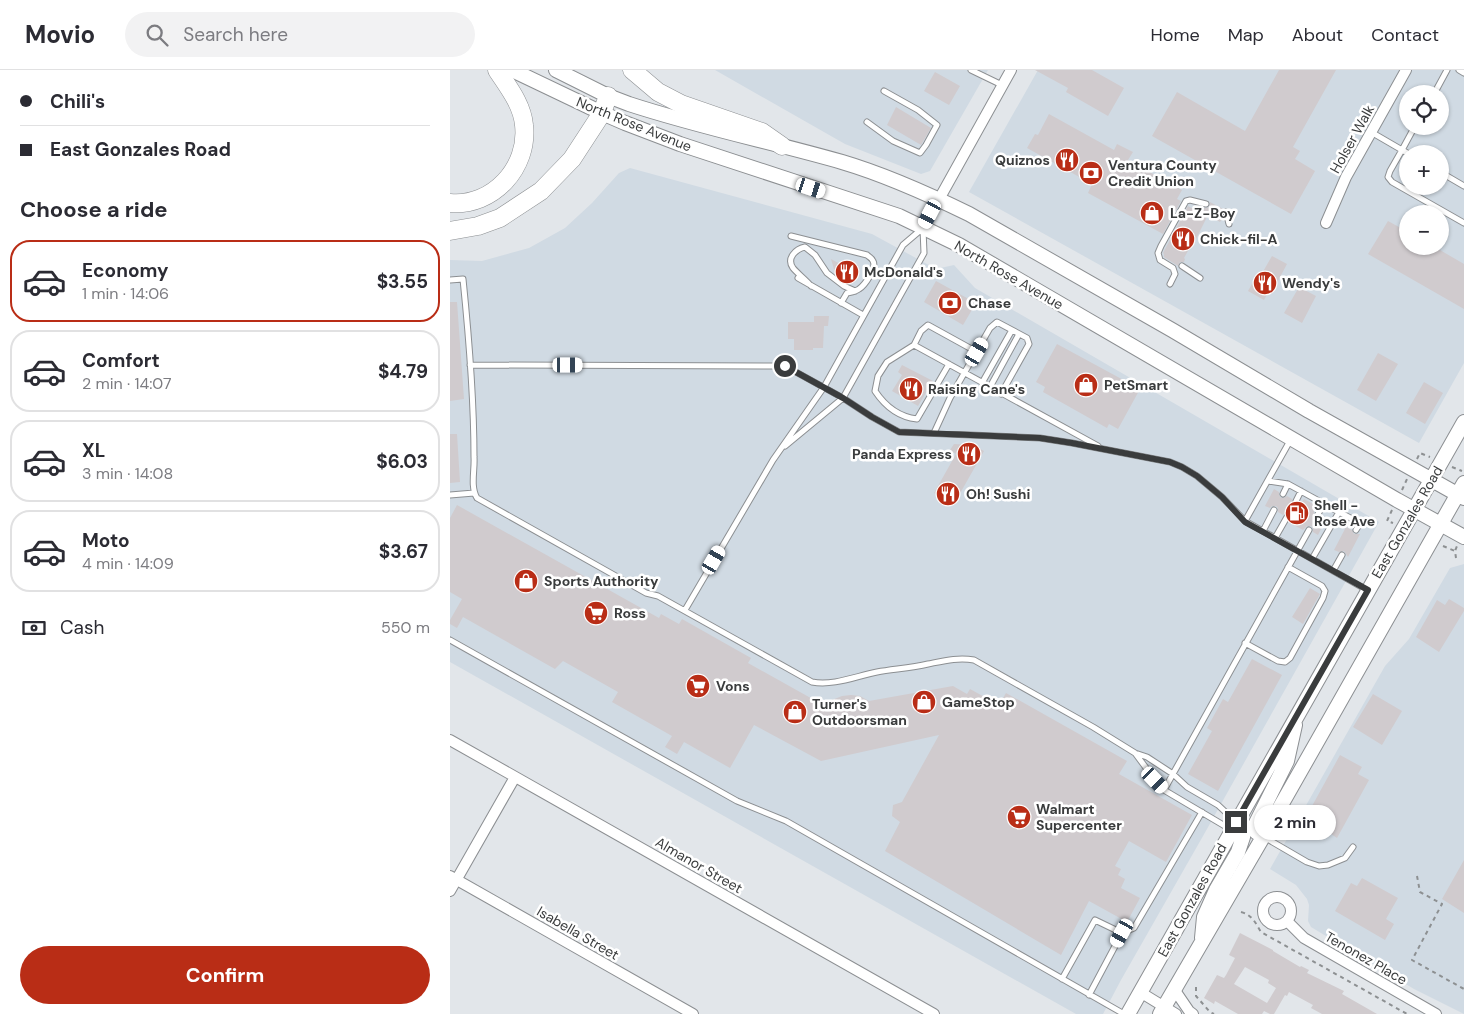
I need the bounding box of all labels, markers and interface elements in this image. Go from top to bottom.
search box [125,12,475,57]
text: Movio [25,19,95,50]
icon: search [143,21,171,49]
text: Search here [183,22,288,47]
text: Home [1150,23,1200,47]
text: Map [1228,23,1264,47]
text: About [1292,23,1343,47]
text: Contact [1371,23,1439,47]
map controls [1399,85,1449,255]
button: locate [1399,85,1449,135]
text: Chili's [50,89,105,114]
street label: North Rose Avenue [574,93,694,155]
street label: Holser Walk [1326,102,1378,176]
text: East Gonzales Road [50,137,231,162]
button: + [1399,145,1449,195]
restaurant icon: Quiznos [1054,147,1080,173]
place label: Quiznos [995,151,1050,169]
place label: Ventura County Credit Union [1108,156,1217,190]
bank icon: Ventura County Credit Union [1078,160,1104,186]
car [794,176,827,200]
text: Choose a ride [20,195,168,224]
car [916,197,943,231]
shop icon: La-Z-Boy [1139,200,1165,226]
place label: La-Z-Boy [1170,204,1236,222]
button: − [1399,205,1449,255]
restaurant icon: Chick-fil-A [1170,226,1196,252]
place label: Chick-fil-A [1200,230,1277,248]
street label: North Rose Avenue [951,236,1067,314]
text: Economy [82,258,169,283]
icon: car [22,259,67,304]
restaurant icon: McDonald's [834,259,860,285]
place label: McDonald's [864,263,943,281]
text: $3.55 [377,269,428,294]
restaurant icon: Wendy's [1252,270,1278,296]
place label: Wendy's [1282,274,1340,292]
text: 1 min · 14:06 [82,283,169,304]
bank icon: Chase [937,290,963,316]
place label: Chase [968,294,1011,312]
car [963,335,990,369]
text: Comfort [82,348,160,373]
icon: car [22,349,67,394]
route start [774,355,796,377]
car [553,358,583,373]
text: $4.79 [378,359,428,384]
shop icon: PetSmart [1073,372,1099,398]
text: 2 min · 14:07 [82,373,172,394]
restaurant icon: Raising Cane's [898,376,924,402]
place label: PetSmart [1104,376,1168,394]
place label: Raising Cane's [928,380,1025,398]
text: XL [82,438,105,463]
icon: car [22,439,67,484]
restaurant icon: Panda Express [956,441,982,467]
place label: Panda Express [852,445,952,463]
text: $6.03 [376,449,428,474]
text: 3 min · 14:08 [82,463,173,484]
street label: East Gonzales Road [1367,463,1447,581]
restaurant icon: Oh! Sushi [935,481,961,507]
place label: Oh! Sushi [966,485,1030,503]
place label: Shell - Rose Ave [1314,496,1375,530]
fuel station icon: Shell - Rose Ave [1284,500,1310,526]
text: Moto [82,528,130,553]
icon: car [22,529,67,574]
text: $3.67 [379,539,428,564]
car [700,543,727,577]
text: 4 min · 14:09 [82,553,174,574]
shop icon: Sports Authority [513,568,539,594]
place label: Sports Authority [544,572,659,590]
supermarket icon: Ross [583,600,609,626]
place label: Ross [614,604,646,622]
icon: cash [20,614,48,642]
text: Cash [60,615,104,640]
text: 550 m [381,617,430,638]
supermarket icon: Vons [685,673,711,699]
place label: Vons [716,677,750,695]
shop icon: GameStop [911,689,937,715]
place label: GameStop [942,693,1015,711]
place label: Turner's Outdoorsman [812,695,907,729]
shop icon: Turner's Outdoorsman [782,699,808,725]
car [1139,764,1170,796]
place label: Walmart Supercenter [1036,800,1122,834]
supermarket icon: Walmart Supercenter [1006,804,1032,830]
callout: 2 min [1254,804,1336,840]
route end [1225,811,1247,833]
text: 2 min [1274,812,1316,833]
street label: Almanor Street [652,833,746,897]
street label: East Gonzales Road [1153,840,1231,960]
street label: Isabella Street [534,902,622,964]
car [1108,916,1135,950]
street label: Tenonez Place [1322,927,1410,989]
button: Confirm [20,946,430,1004]

